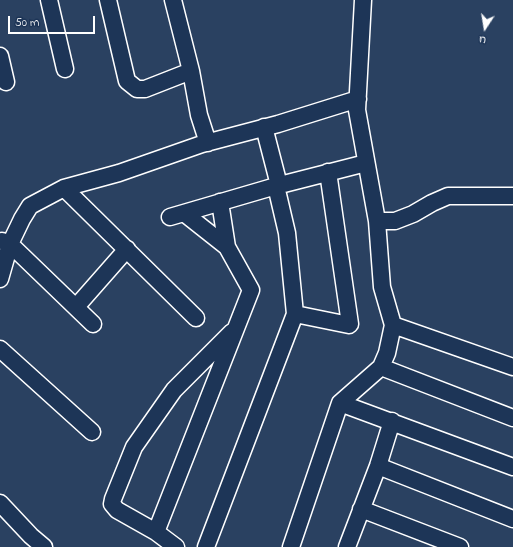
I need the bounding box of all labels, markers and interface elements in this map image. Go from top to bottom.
scale bar [10,8,97,34]
north arrow [465,8,505,48]
text: 50 m [15,14,39,32]
text: U [477,31,488,48]

